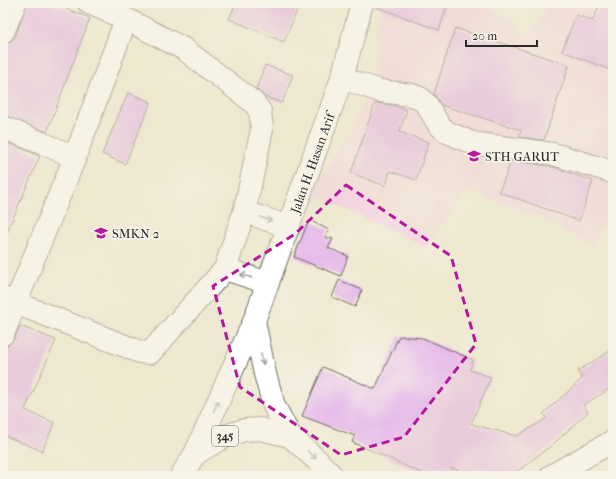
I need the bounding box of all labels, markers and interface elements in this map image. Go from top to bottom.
scale bar [466,22,537,48]
text: 20 m [472,29,497,43]
street label: Jalan H. Hasan Arif [287,108,339,216]
school or university icon: STH GARUT [466,148,482,164]
place label: STH GARUT [485,149,559,164]
one-way arrow [260,216,273,223]
school or university icon: SMKN 2 [93,225,109,241]
place label: SMKN 2 [112,226,160,241]
one-way arrow [241,272,253,280]
one-way arrow [258,352,266,365]
one-way arrow [213,400,221,412]
road number: 345 [212,426,238,446]
one-way arrow [307,450,317,459]

